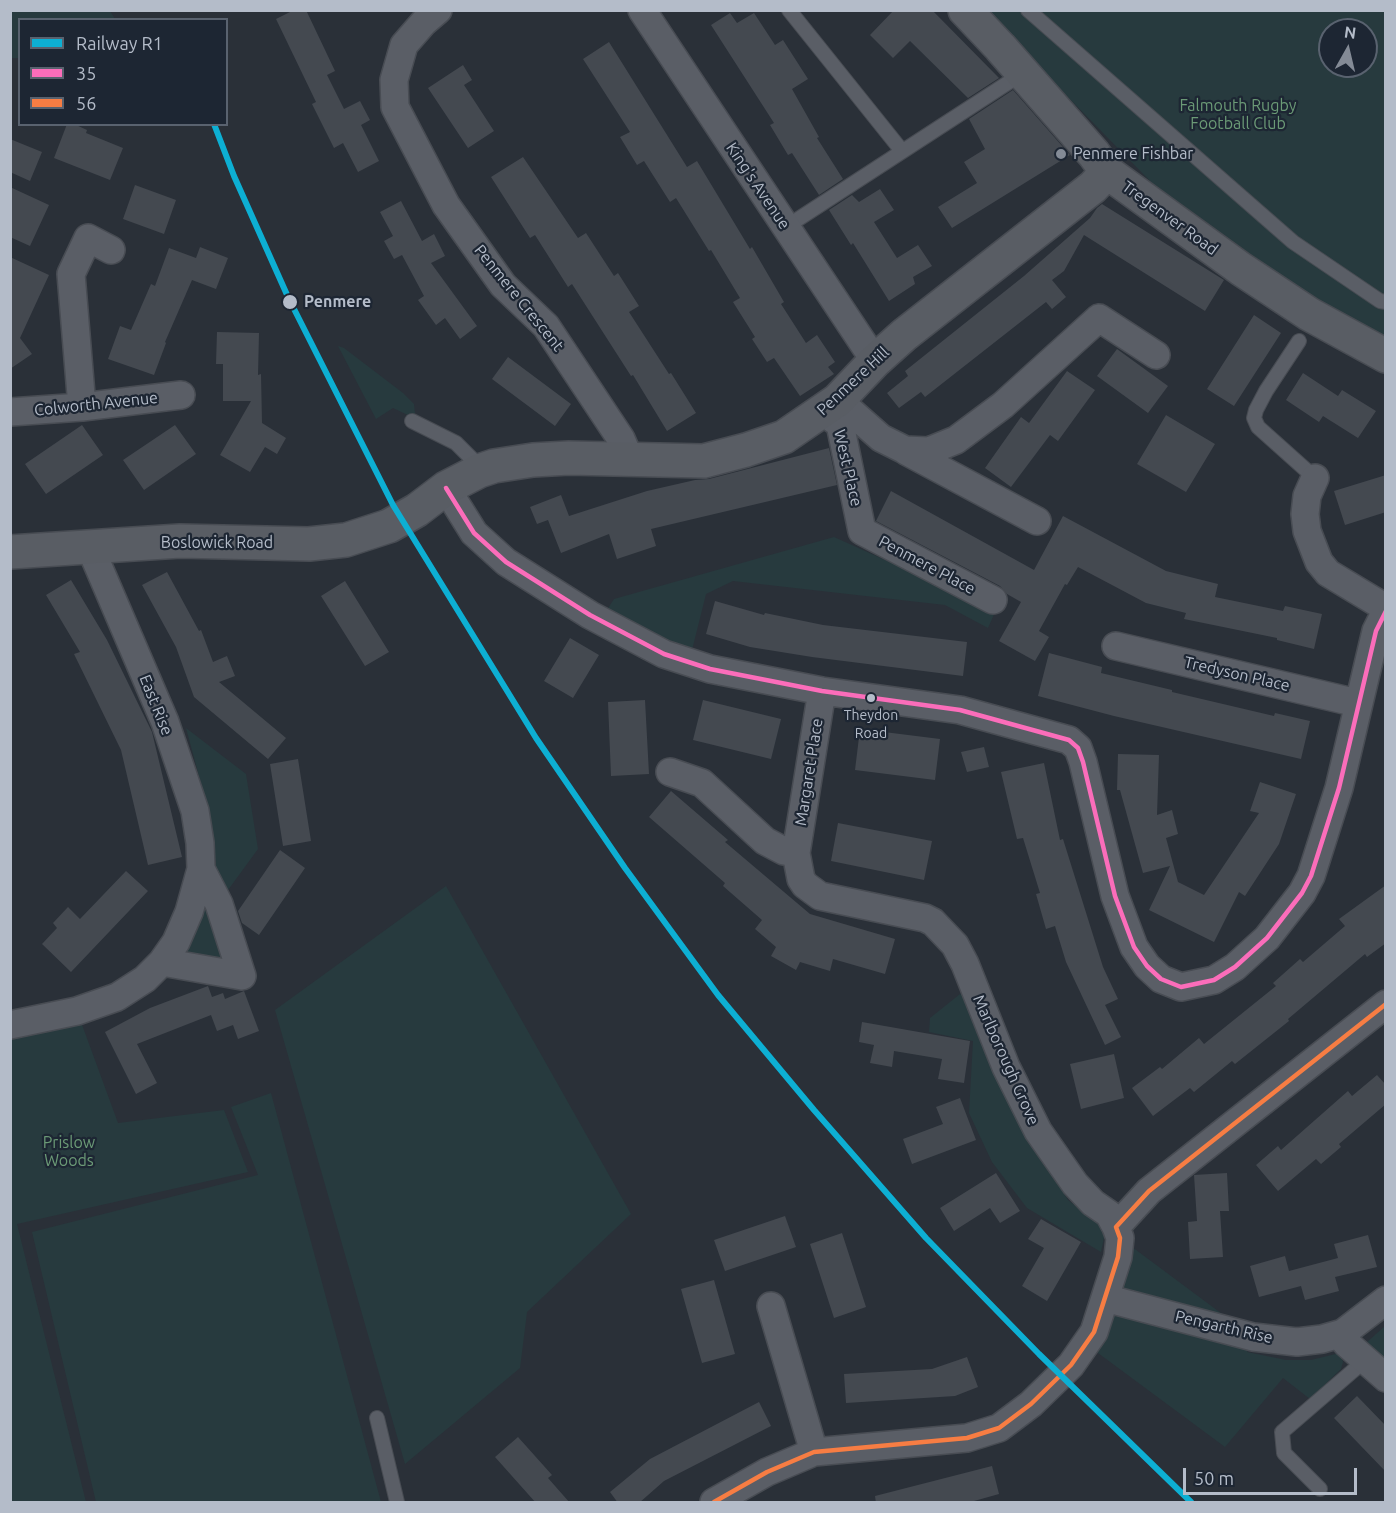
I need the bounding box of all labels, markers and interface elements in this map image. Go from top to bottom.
legend [18,18,228,126]
north arrow [1318,18,1378,78]
text: N [1343,22,1357,42]
text: Railway R1 [76,33,163,53]
text: 35 [76,63,96,83]
text: 56 [76,93,96,113]
park label: Falmouth Rugby Football Club [1180,96,1296,134]
street label: King's Avenue [722,139,794,233]
place label: Penmere Fishbar [1073,144,1193,164]
marker: Penmere Fishbar [1054,147,1068,161]
street label: Tregenver Road [1118,177,1222,259]
street label: Penmere Crescent [470,241,568,355]
place label: Penmere [304,292,371,312]
marker: Penmere [281,293,299,311]
street label: Penmere Hill [813,343,893,419]
street label: Colworth Avenue [33,388,159,420]
street label: West Place [830,428,866,508]
street label: Penmere Place [875,531,979,599]
street label: Boslowick Road [161,533,273,553]
street label: Tredyson Place [1182,653,1292,695]
street label: East Rise [135,672,177,738]
marker: Theydon Road [865,692,877,704]
place label: Theydon Road [844,707,898,740]
street label: Margaret Place [791,717,827,827]
street label: Marlborough Grove [969,992,1043,1128]
park label: Prislow Woods [43,1133,95,1171]
street label: Pengarth Rise [1173,1306,1275,1348]
scale bar [1186,1456,1360,1494]
text: 50 m [1194,1468,1234,1488]

